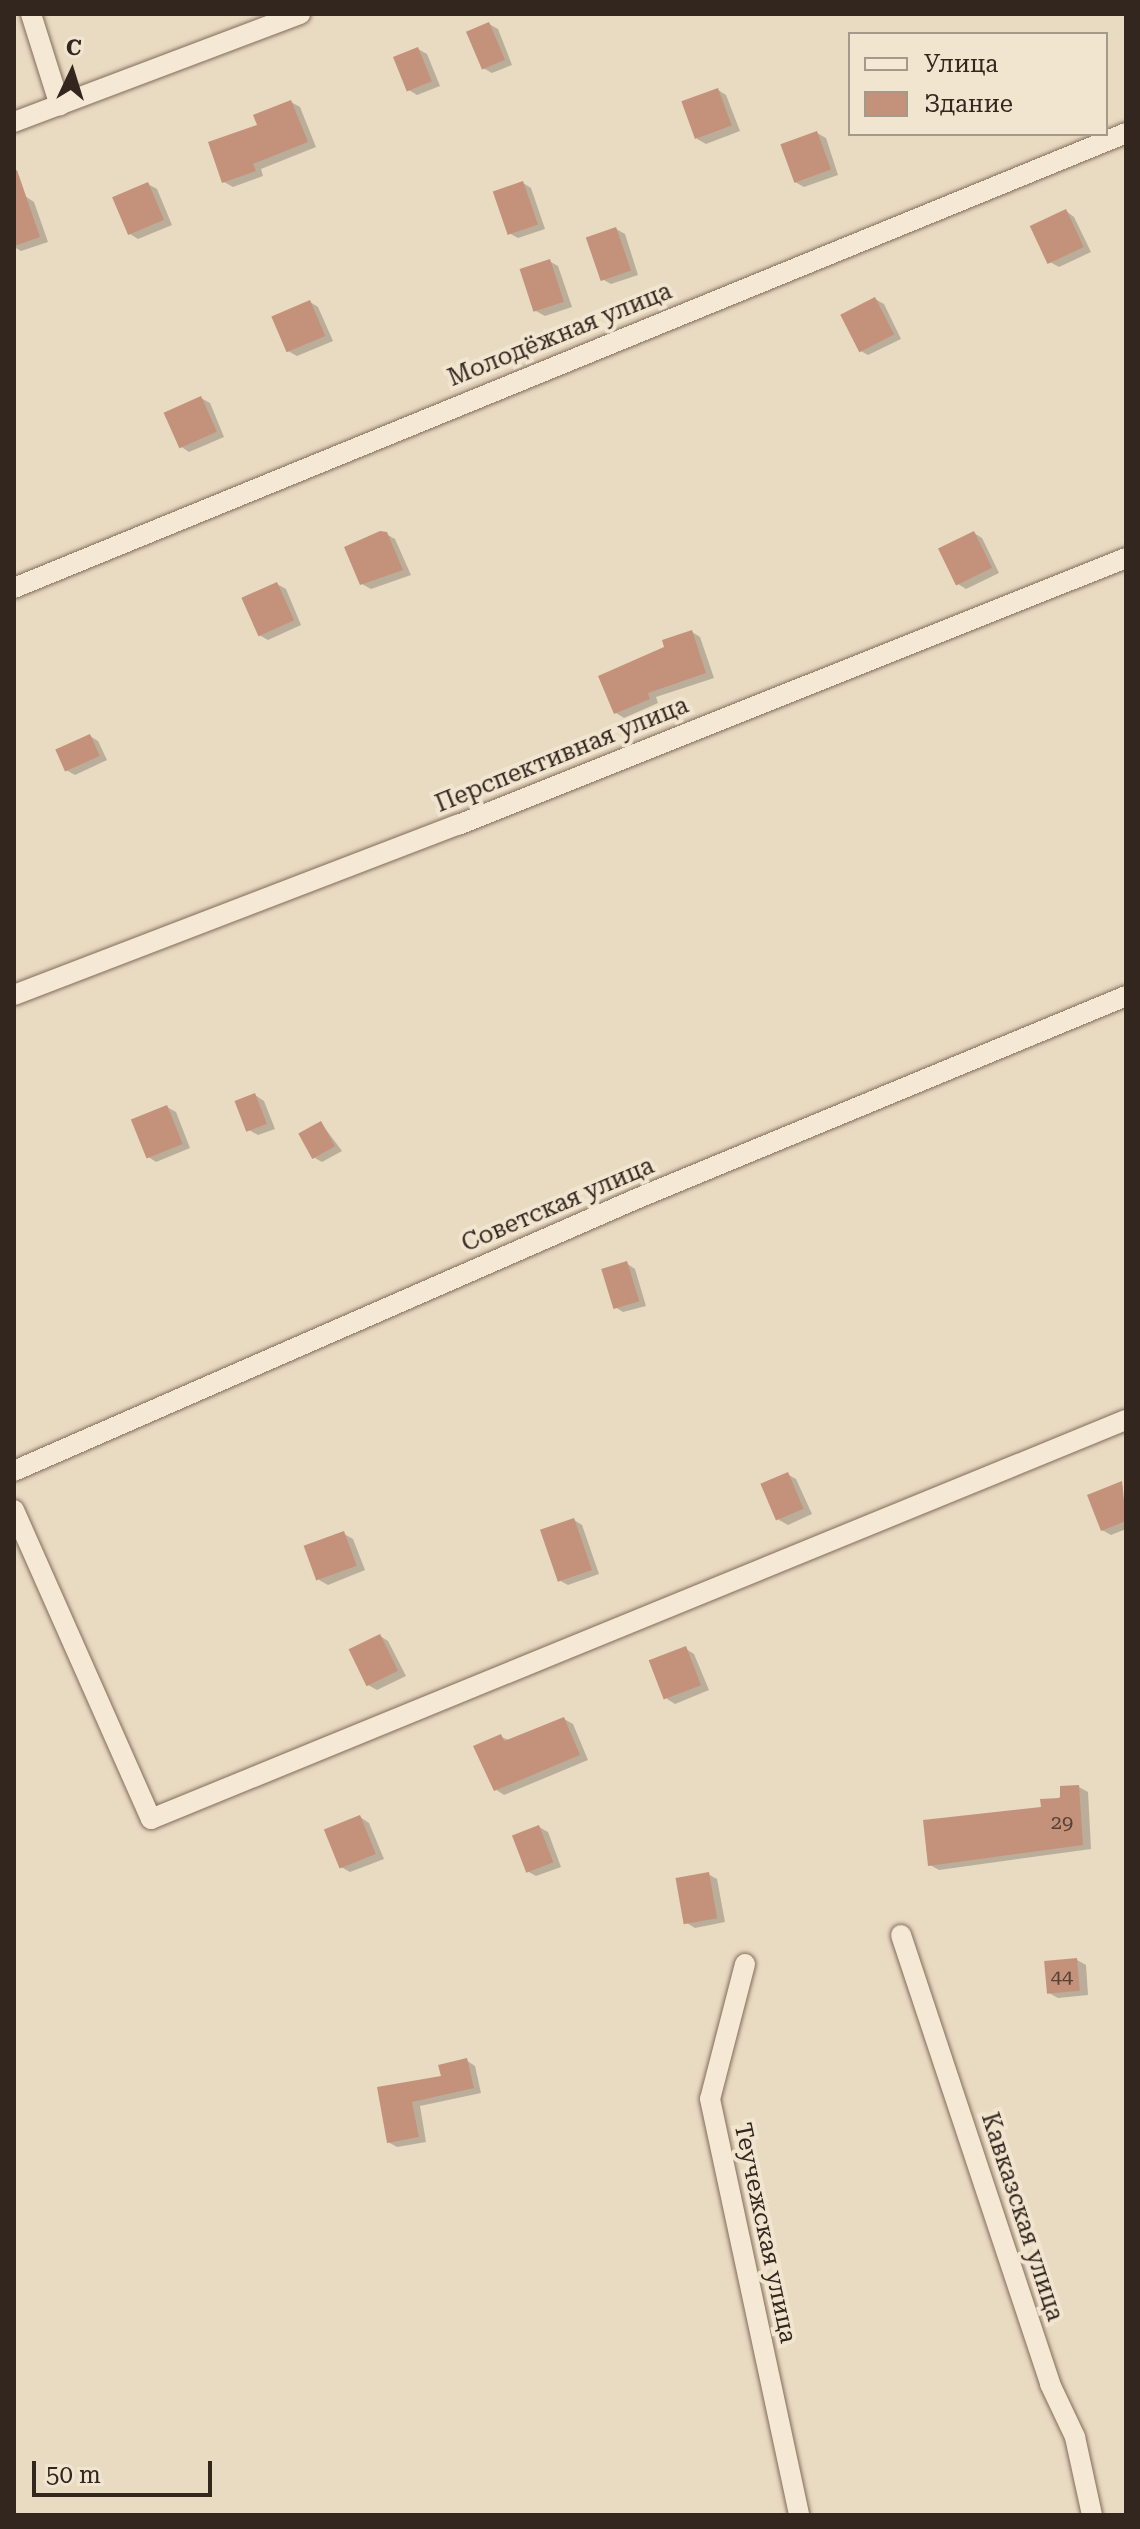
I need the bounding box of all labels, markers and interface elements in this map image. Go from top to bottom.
north arrow [32,32,112,112]
legend [848,32,1108,136]
text: С [65,35,82,61]
text: Улица [924,50,998,78]
text: Здание [924,90,1013,118]
street label: Молодёжная улица [444,277,676,393]
street label: Перспективная улица [431,691,693,819]
street label: Советская улица [458,1151,658,1259]
house number: 29 [1051,1810,1073,1834]
house number: 44 [1051,1964,1073,1988]
street label: Кавказская улица [975,2109,1069,2325]
street label: Теучежская улица [728,2120,802,2346]
scale bar [36,2445,216,2495]
text: 50 m [46,2461,101,2489]

